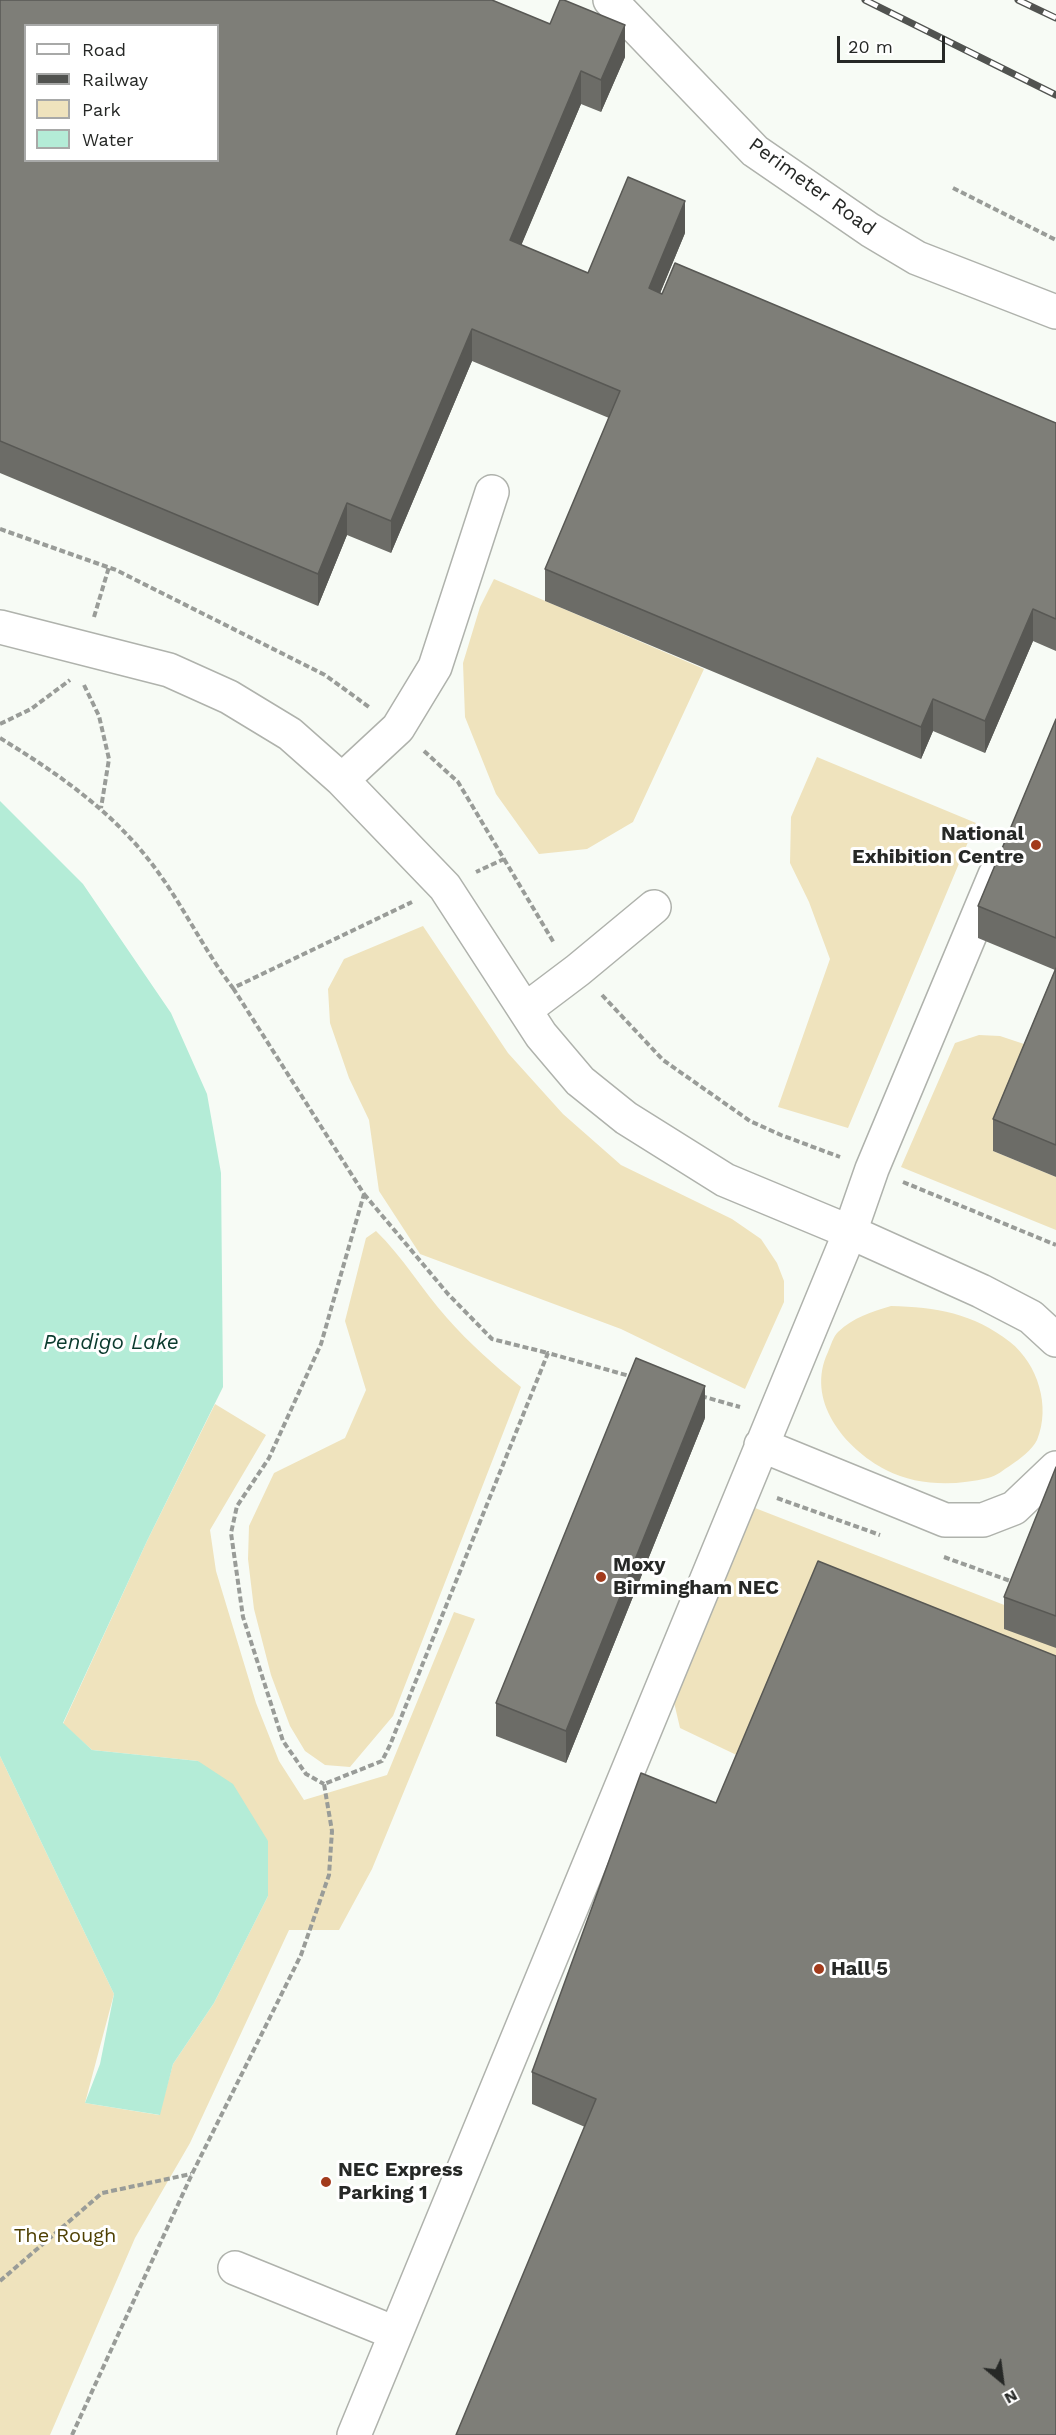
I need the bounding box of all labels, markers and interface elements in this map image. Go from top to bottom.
legend [24,24,219,162]
scale bar [840,24,948,62]
text: 20 m [848,36,893,57]
text: Road [82,39,126,60]
text: Railway [82,69,148,90]
text: Park [82,99,121,120]
text: Water [82,129,134,150]
street label: Perimeter Road [744,133,880,241]
place label: National Exhibition Centre [852,822,1024,869]
marker: National Exhibition Centre [1029,838,1043,852]
water label: Pendigo Lake [43,1330,179,1356]
place label: Moxy Birmingham NEC [613,1553,779,1600]
marker: Moxy Birmingham NEC [594,1570,608,1584]
place label: Hall 5 [831,1957,888,1981]
marker: Hall 5 [812,1962,826,1976]
place label: NEC Express Parking 1 [338,2158,463,2205]
marker: NEC Express Parking 1 [319,2175,333,2189]
park label: The Rough [14,2224,116,2248]
north arrow [972,2351,1032,2411]
text: N [1001,2386,1021,2408]

